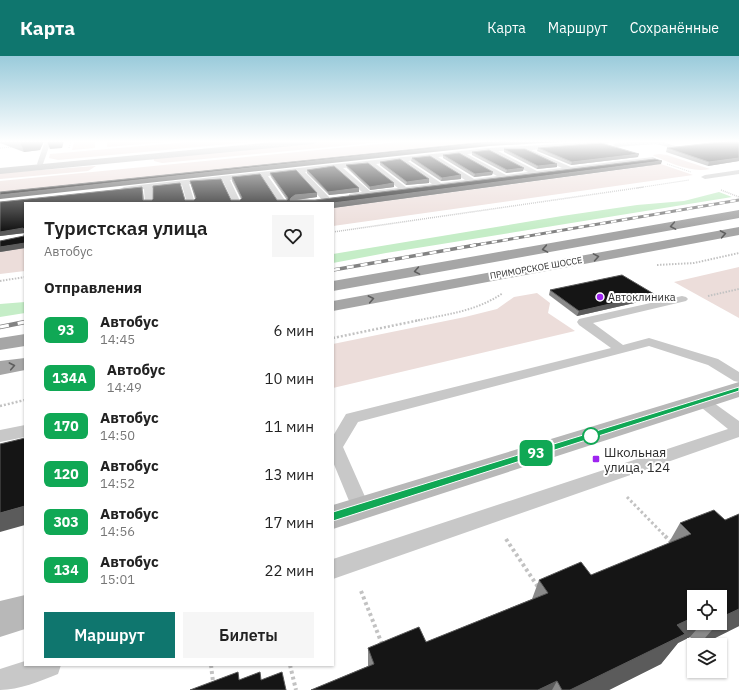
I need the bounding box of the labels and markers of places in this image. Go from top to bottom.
place label: Автоклиника [608,290,676,304]
marker: Автоклиника [595,292,605,302]
unlabelled marker [582,427,600,445]
place label: Школьная улица, 124 [604,444,670,476]
marker: Школьная улица, 124 [591,454,601,464]

